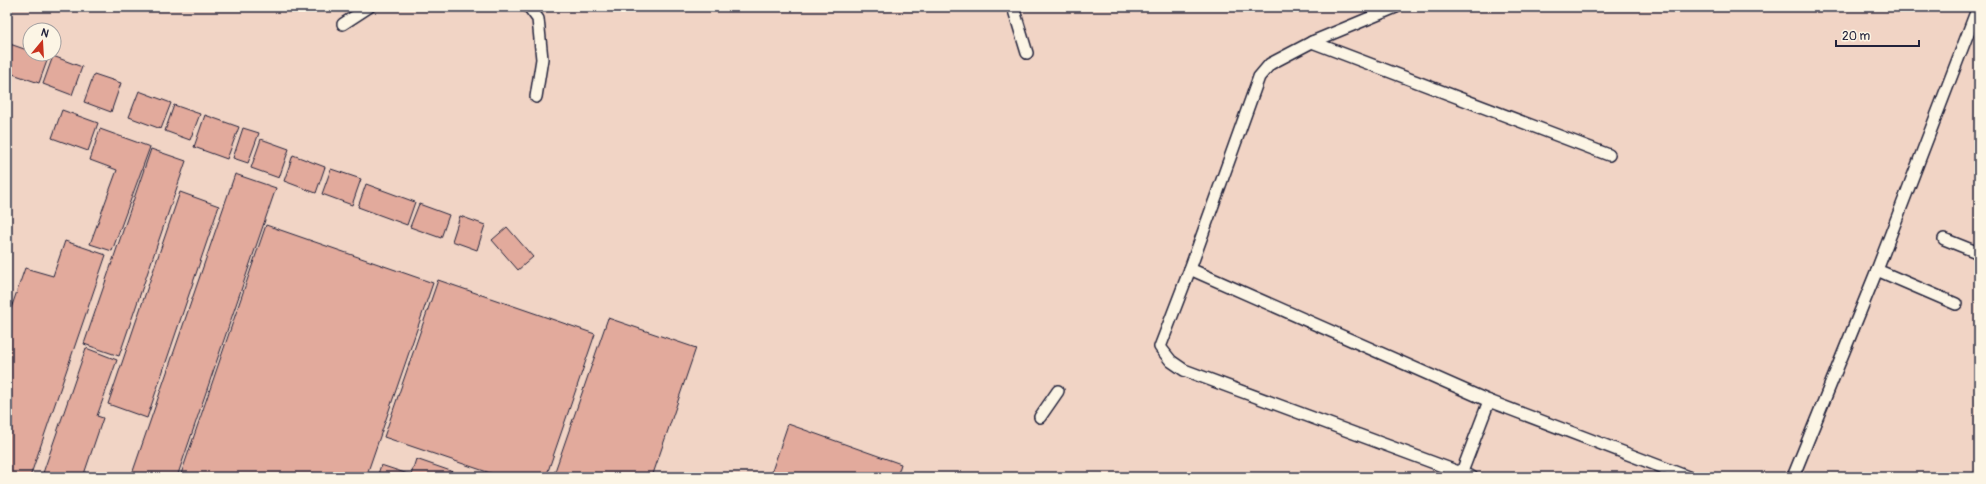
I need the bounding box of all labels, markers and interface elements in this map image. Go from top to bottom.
north arrow [22,22,62,62]
scale bar [1836,22,1919,48]
text: N [39,26,51,40]
text: 20 m [1842,29,1871,44]

